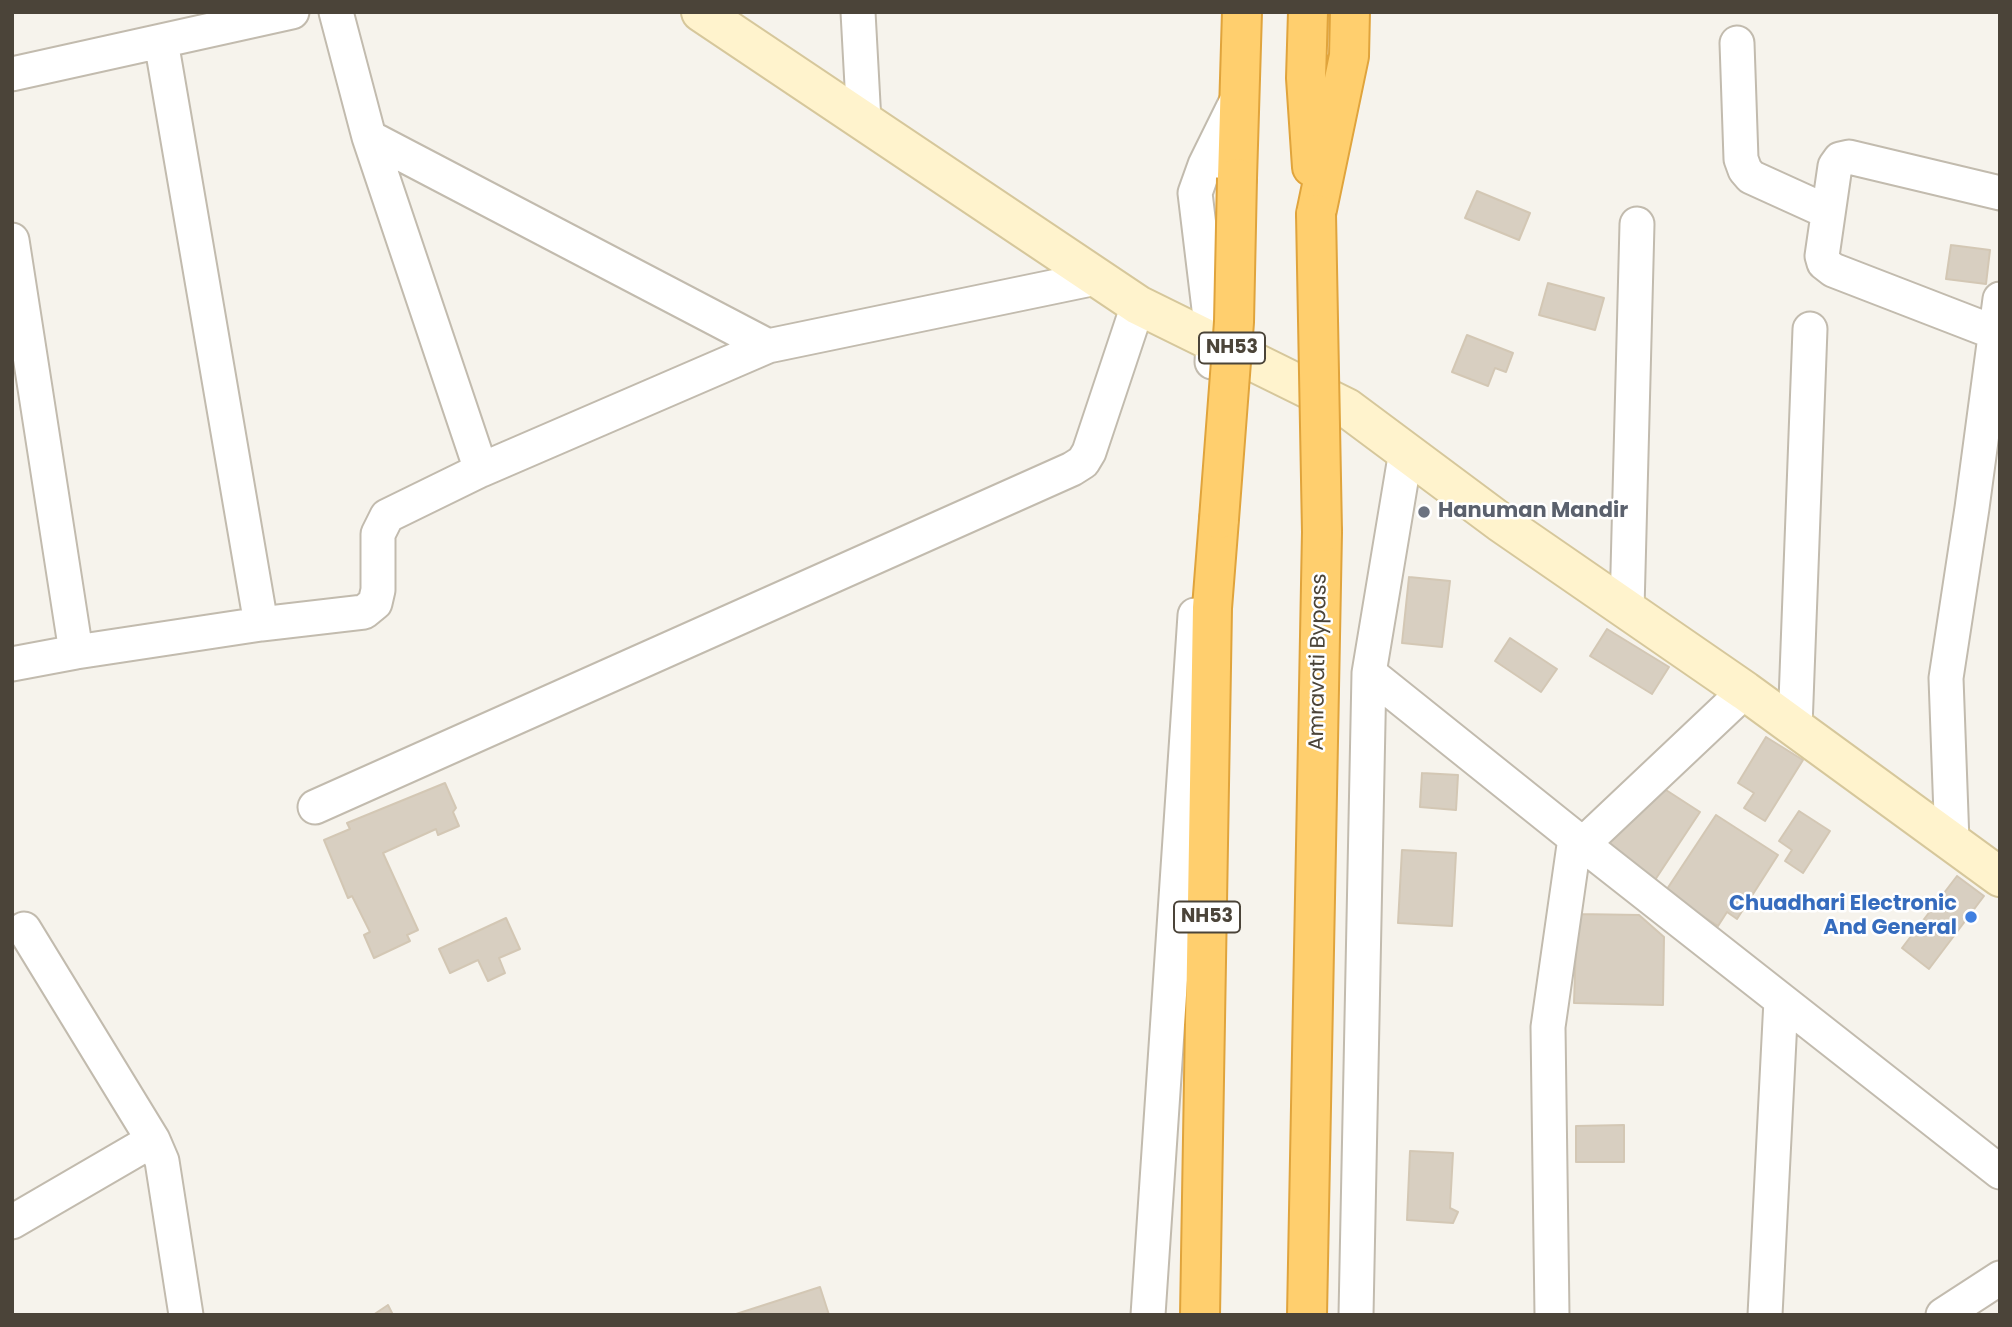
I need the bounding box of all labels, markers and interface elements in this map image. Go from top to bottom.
road number: NH53 [1199,332,1265,364]
place label: Hanuman Mandir [1438,499,1628,525]
marker: Hanuman Mandir [1416,504,1432,520]
street label: Amravati Bypass [1305,573,1333,751]
place label: Chuadhari Electronic And General [1729,892,1957,942]
road number: NH53 [1174,902,1240,932]
marker: Chuadhari Electronic And General [1963,909,1979,925]

